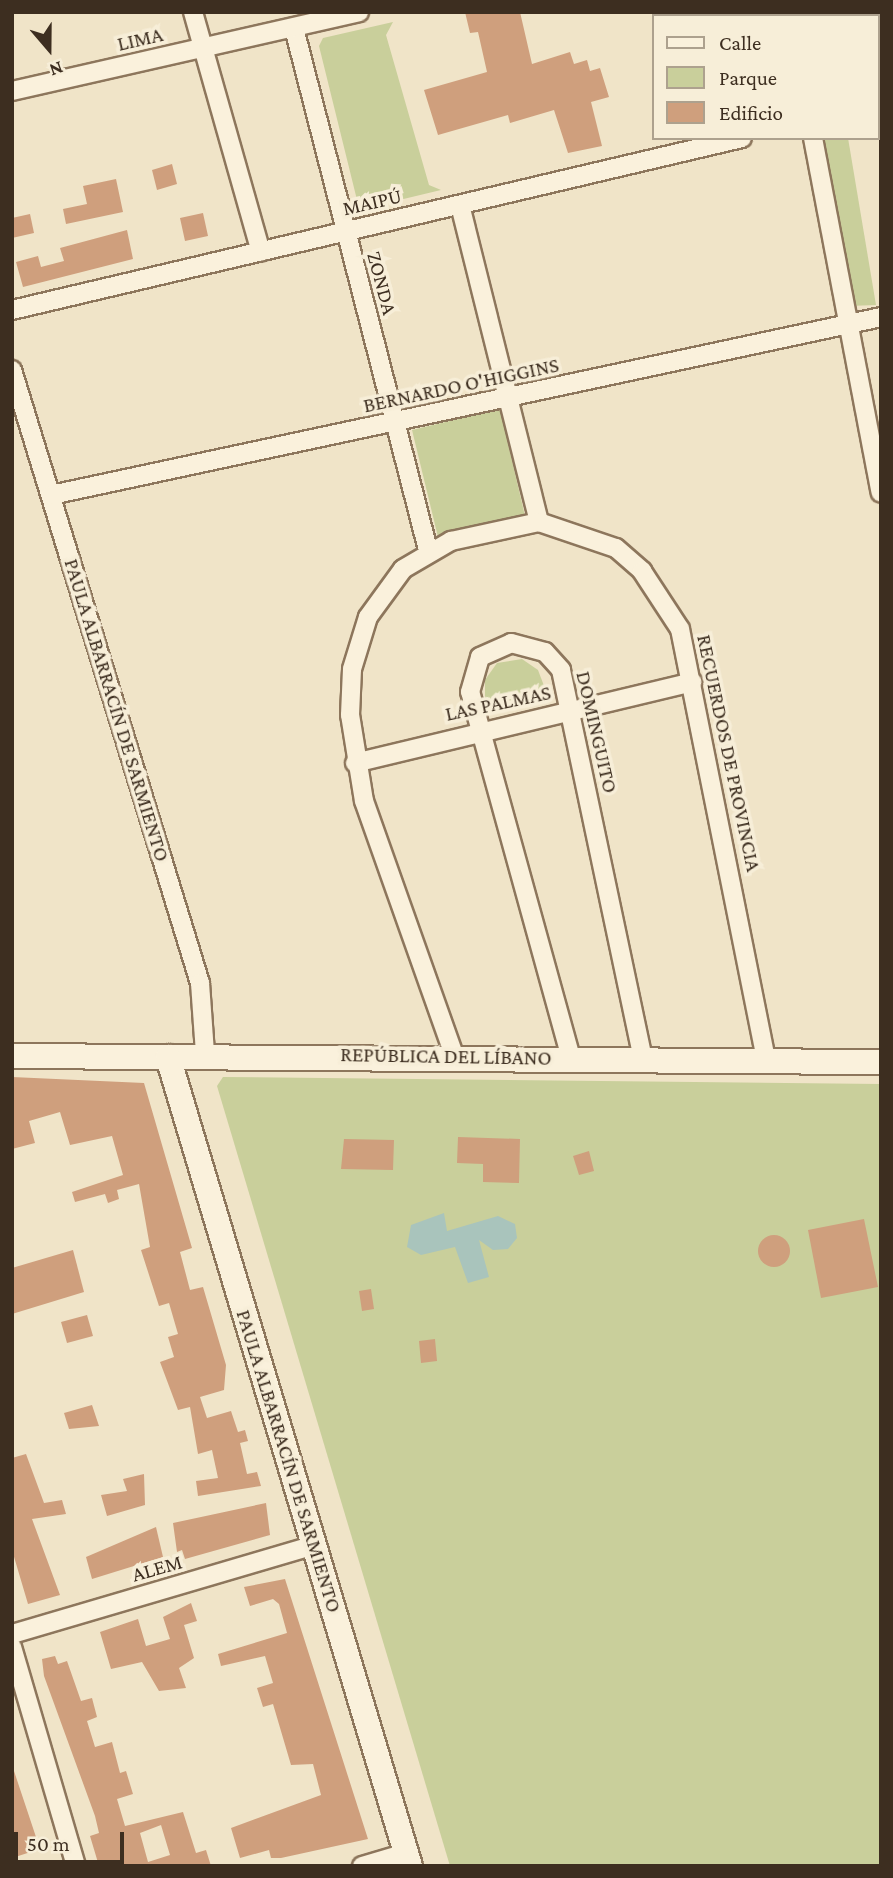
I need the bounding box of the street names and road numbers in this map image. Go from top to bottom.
street label: LIMA [115,22,165,56]
street label: MAIPÚ [340,183,404,221]
street label: ZONDA [361,249,403,317]
street label: BERNARDO O'HIGGINS [361,352,561,418]
street label: PAULA ALBARRACÍN DE SARMIENTO [59,556,175,864]
street label: RECUERDOS DE PROVINCIA [692,632,766,874]
street label: DOMINGUITO [571,669,623,795]
street label: LAS PALMAS [443,680,553,726]
street label: REPÚBLICA DEL LÍBANO [340,1042,552,1070]
street label: PAULA ALBARRACÍN DE SARMIENTO [231,1307,347,1615]
street label: ALEM [129,1549,185,1587]

